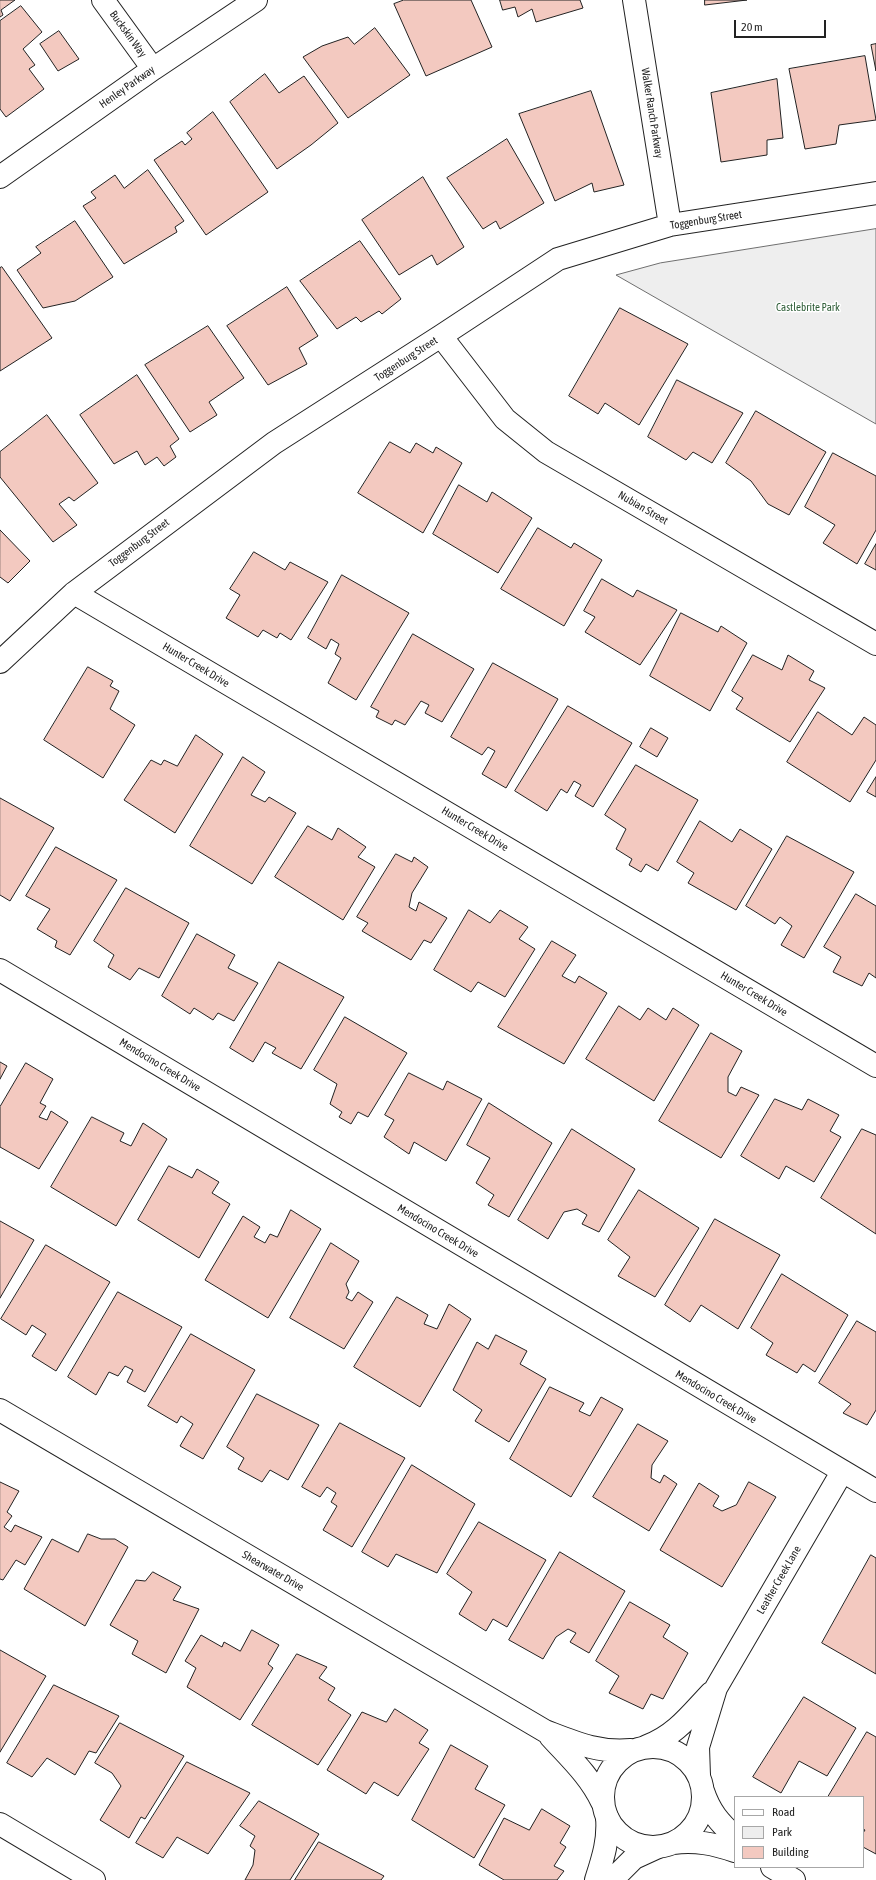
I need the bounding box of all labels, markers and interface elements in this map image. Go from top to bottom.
street label: Buckskin Way [107,8,149,60]
scale bar [736,12,828,38]
text: 20 m [741,20,763,34]
street label: Henley Parkway [97,63,157,111]
street label: Walker Ranch Parkway [638,67,666,159]
street label: Toggenburg Street [669,208,743,232]
park label: Castlebrite Park [776,301,840,315]
street label: Toggenburg Street [372,334,440,384]
street label: Nubian Street [616,488,670,528]
street label: Toggenburg Street [106,516,172,570]
street label: Hunter Creek Drive [160,640,232,690]
street label: Hunter Creek Drive [439,804,511,854]
street label: Hunter Creek Drive [718,969,790,1019]
street label: Mendocino Creek Drive [117,1036,203,1094]
street label: Mendocino Creek Drive [395,1202,481,1260]
street label: Mendocino Creek Drive [673,1368,759,1426]
street label: Leather Creek Lane [754,1543,804,1617]
street label: Shearwater Drive [240,1548,306,1594]
legend [734,1796,864,1868]
text: Road [772,1805,795,1819]
text: Park [772,1825,792,1839]
text: Building [772,1845,809,1859]

